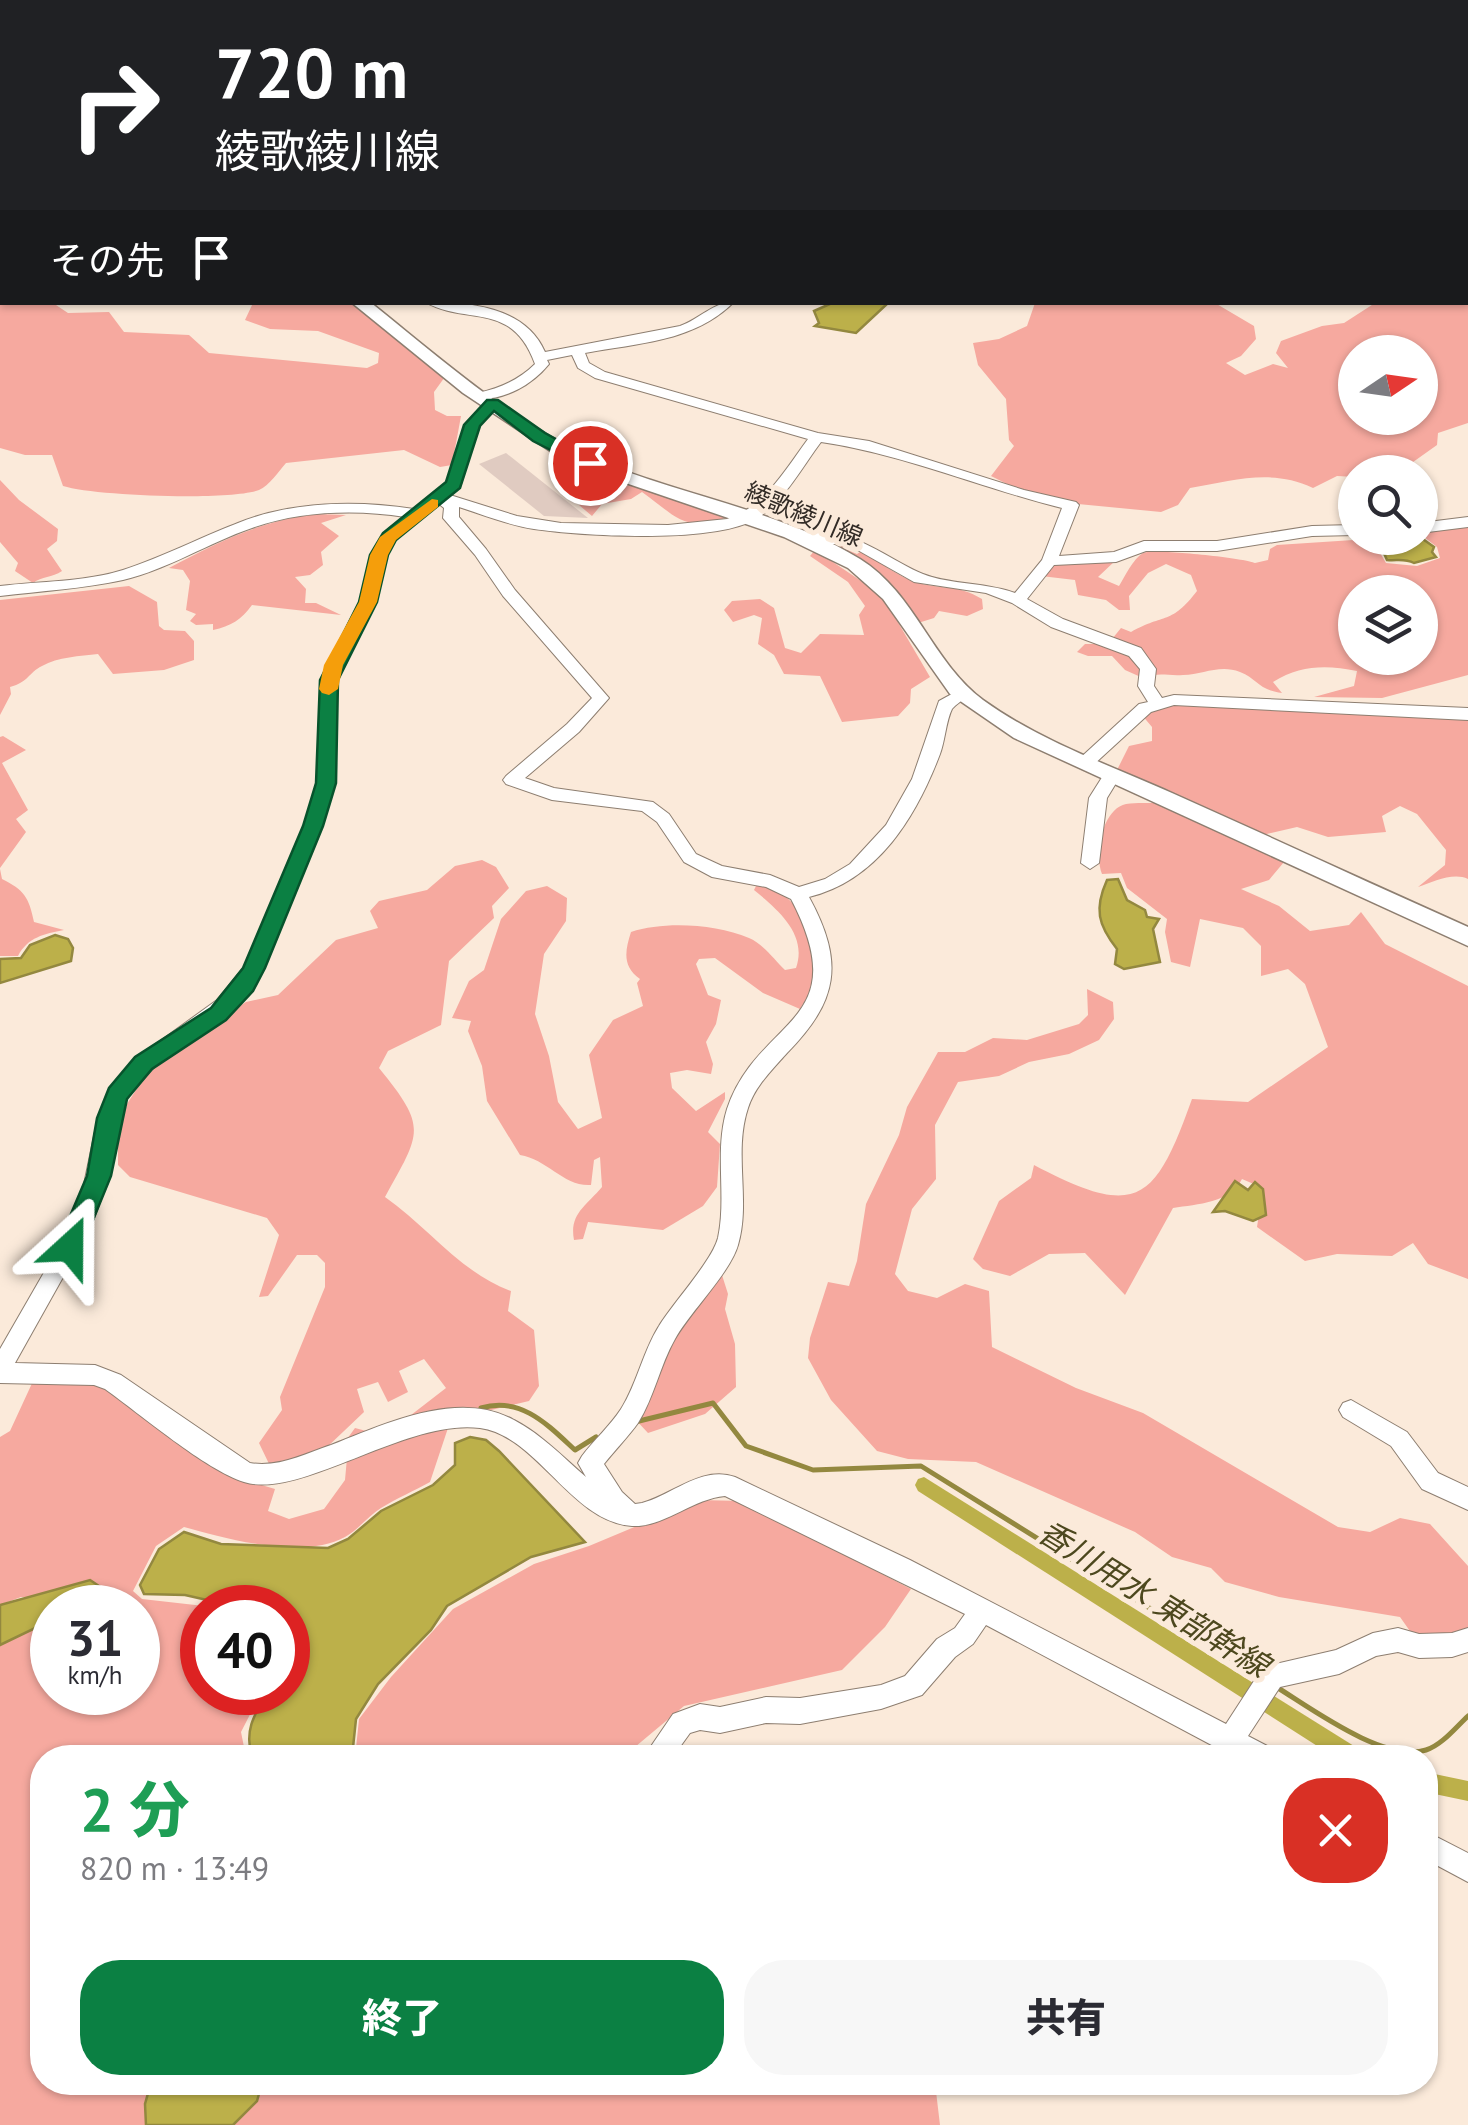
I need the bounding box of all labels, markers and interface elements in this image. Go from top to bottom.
text: 720 m [215,27,408,117]
icon: right [50,40,180,170]
text: 綾歌綾川線 [215,121,440,179]
icon: arrive [184,230,239,285]
text: その先 [50,235,164,284]
north arrow [1338,335,1438,435]
map controls [1338,335,1438,675]
pin [548,421,633,506]
icon: arrive [563,436,618,491]
button: search [1338,455,1438,555]
street label: 綾歌綾川線 [740,475,868,553]
button: layers [1338,575,1438,675]
position arrow [18,1195,122,1299]
water label: 香川用水 東部幹線 [1031,1510,1281,1688]
speed limit sign: 40 [180,1585,310,1715]
text: 31 [67,1605,123,1670]
text: km/h [68,1659,122,1691]
text: 2 分 [80,1770,189,1848]
button: close [1283,1778,1388,1883]
text: 820 m · 13:49 [80,1847,269,1889]
button: 終了 [80,1960,724,2075]
button: 共有 [744,1960,1388,2075]

